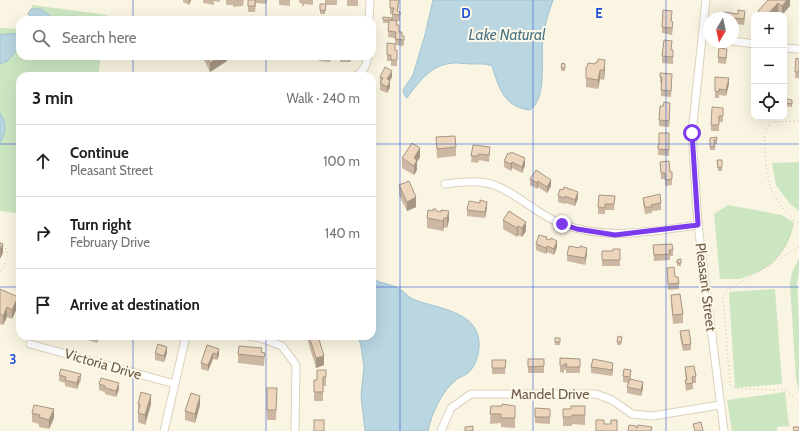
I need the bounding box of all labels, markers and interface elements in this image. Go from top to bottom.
text: D [461,5,471,21]
text: E [595,5,603,21]
north arrow [703,12,739,48]
map controls [751,12,787,120]
button: + [751,12,787,48]
search box [16,16,376,60]
water label: Lake Natural [469,26,546,44]
icon: search [30,27,52,49]
text: Search here [62,29,137,47]
button: − [751,48,787,84]
button: locate [751,84,787,120]
text: 3 min [32,88,73,108]
text: Walk · 240 m [286,90,360,106]
route start [683,124,701,142]
text: Continue [70,144,129,162]
icon: ahead [32,150,54,172]
text: 100 m [323,153,360,169]
text: Pleasant Street [70,162,153,178]
route end [553,215,571,233]
text: Turn right [70,216,131,234]
icon: right [32,222,54,244]
text: 140 m [325,225,360,241]
text: February Drive [70,234,150,250]
street label: Pleasant Street [692,242,720,333]
icon: arrive [32,294,54,316]
text: Arrive at destination [70,296,200,314]
street label: Victoria Drive [62,344,144,384]
text: 3 [9,351,17,367]
street label: Mandel Drive [511,385,589,403]

